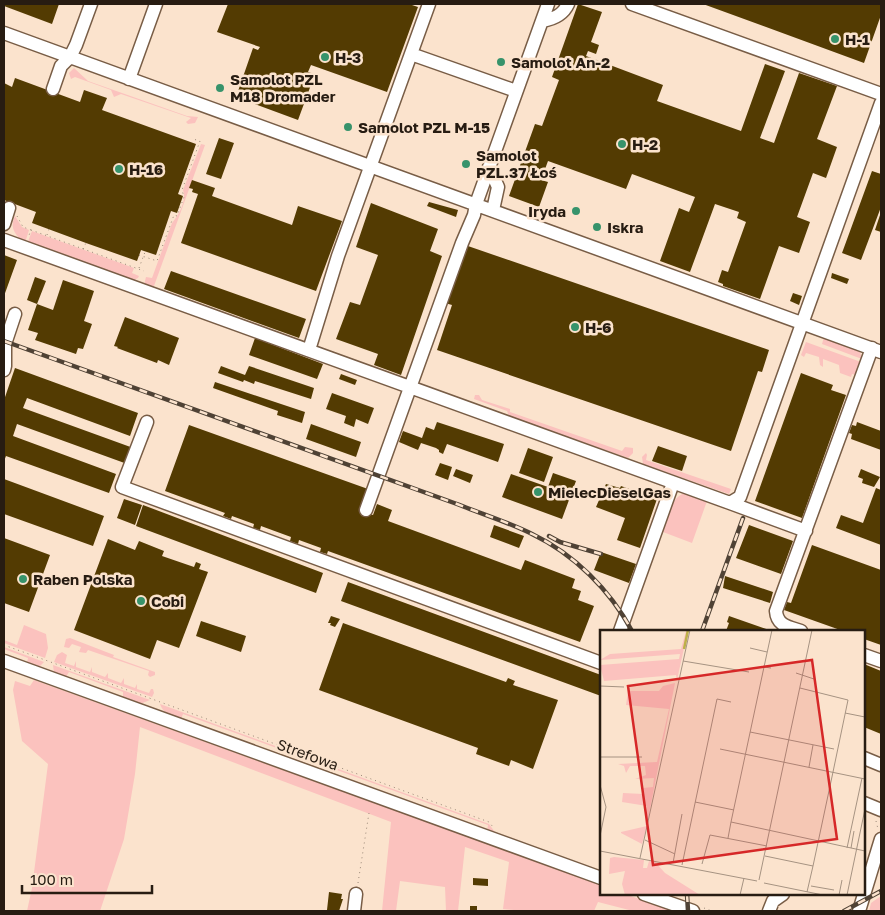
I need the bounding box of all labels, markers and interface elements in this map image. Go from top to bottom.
place label: H-1 [845,30,870,48]
marker: H-1 [829,33,841,45]
place label: H-3 [335,48,361,66]
marker: H-3 [319,51,331,63]
place label: Samolot An-2 [511,53,610,71]
marker: Samolot An-2 [495,56,507,68]
place label: Samolot PZL M18 Dromader [230,70,336,105]
marker: Samolot PZL M18 Dromader [214,82,226,94]
place label: Samolot PZL M-15 [358,118,490,136]
marker: Samolot PZL M-15 [342,121,354,133]
place label: H-2 [632,135,658,153]
marker: H-2 [616,138,628,150]
place label: Samolot PZL.37 Łoś [476,146,557,181]
marker: Samolot PZL.37 Łoś [460,158,472,170]
place label: H-16 [129,160,163,178]
marker: H-16 [113,163,125,175]
place label: Iryda [528,202,566,220]
marker: Iryda [570,205,582,217]
place label: Iskra [607,218,644,236]
marker: Iskra [591,221,603,233]
place label: H-6 [585,318,612,336]
marker: H-6 [569,321,581,333]
place label: MielecDieselGas [548,483,671,501]
marker: MielecDieselGas [532,486,544,498]
place label: Raben Polska [33,570,133,588]
marker: Raben Polska [17,573,29,585]
place label: Cobi [151,592,184,610]
marker: Cobi [135,595,147,607]
inset map [600,630,865,895]
street label: Strefowa [275,735,341,773]
scale bar [22,862,152,894]
text: 100 m [30,870,73,888]

